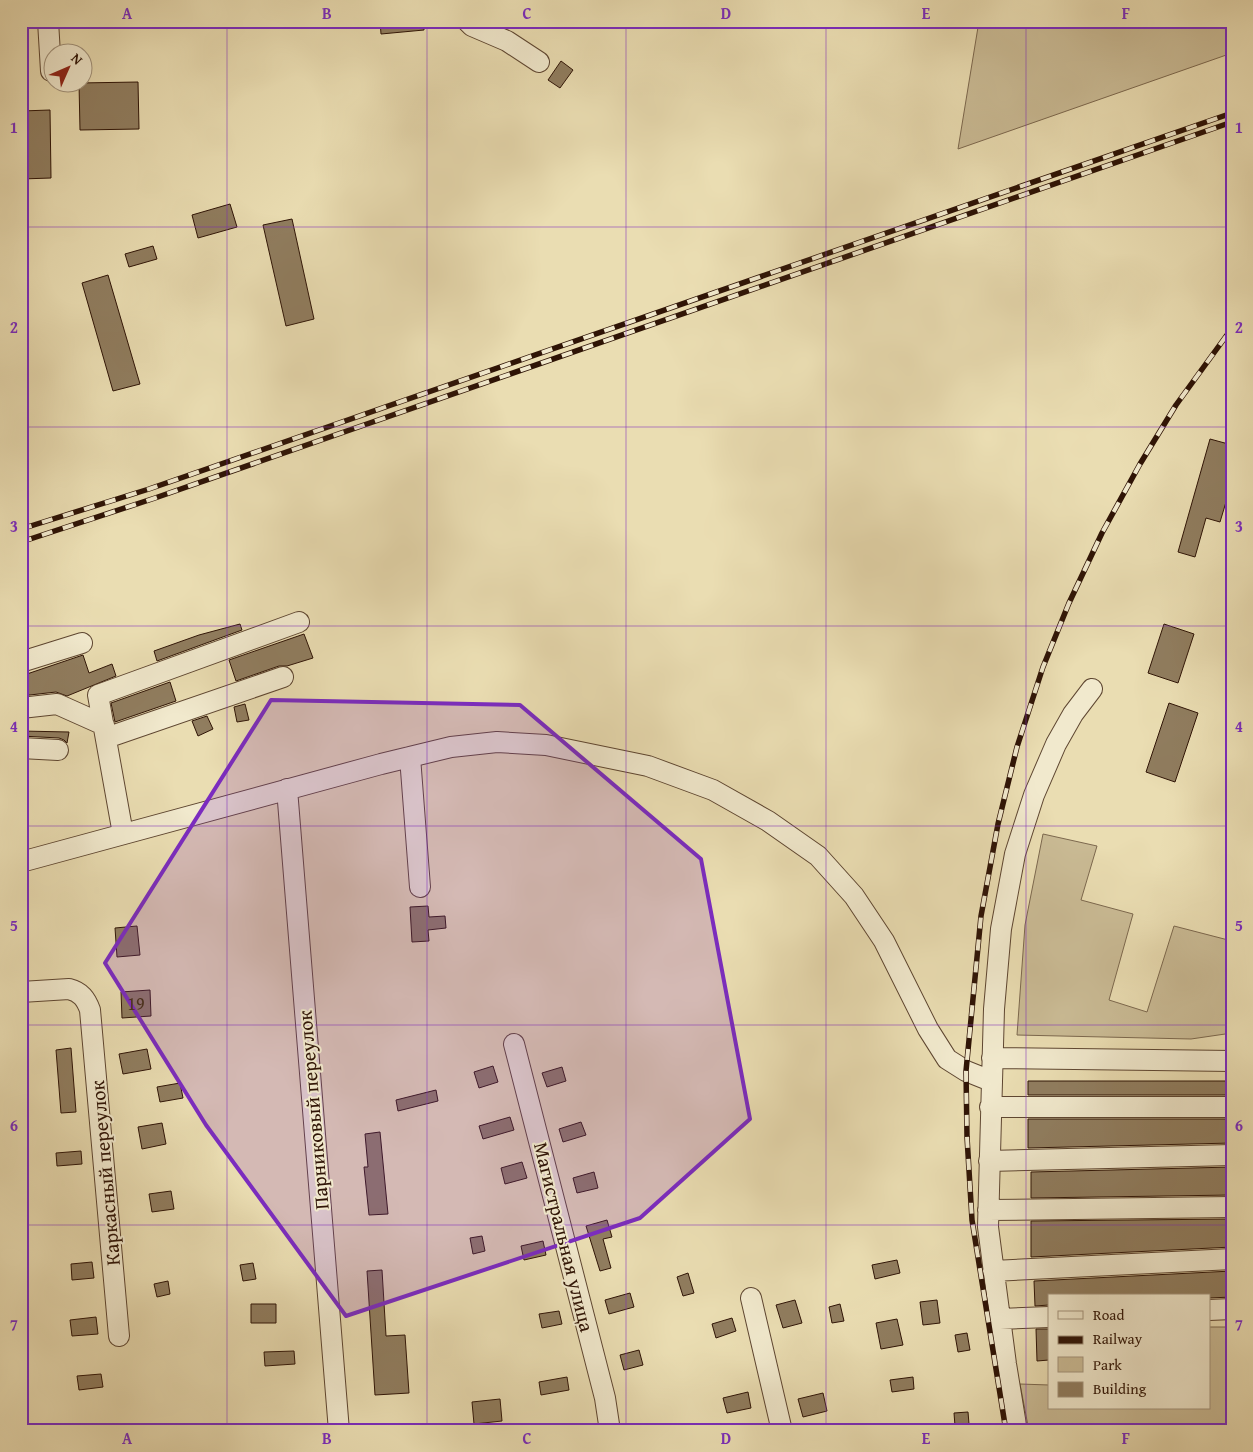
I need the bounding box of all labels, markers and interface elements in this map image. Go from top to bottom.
text: A [122,1,133,25]
text: B [322,1,332,25]
text: C [522,1,532,25]
text: D [721,1,731,25]
text: E [922,1,931,25]
text: F [1122,1,1130,25]
north arrow [42,42,92,92]
text: N [67,48,88,70]
text: 1 [10,115,18,139]
text: 1 [1235,115,1243,139]
text: 2 [10,315,18,339]
text: 2 [1235,315,1243,339]
text: 3 [10,514,18,538]
text: 3 [1235,514,1243,538]
text: 4 [10,714,18,738]
text: 4 [1235,714,1243,738]
text: 5 [10,913,18,937]
text: 5 [1235,913,1243,937]
house number: 19 [127,990,145,1017]
street label: Парниковый переулок [289,1009,336,1211]
street label: Каркасный переулок [82,1079,127,1267]
text: 6 [10,1113,18,1137]
text: 6 [1235,1113,1243,1137]
street label: Магистральная улица [527,1139,602,1335]
legend [1048,1294,1210,1410]
text: Road [1093,1304,1124,1325]
text: 7 [10,1312,18,1336]
text: 7 [1235,1312,1243,1336]
text: Railway [1093,1328,1143,1349]
text: Park [1093,1354,1122,1375]
text: Building [1093,1378,1147,1399]
text: A [122,1426,133,1450]
text: B [322,1426,332,1450]
text: C [522,1426,532,1450]
text: D [721,1426,731,1450]
text: E [922,1426,931,1450]
text: F [1122,1426,1130,1450]

